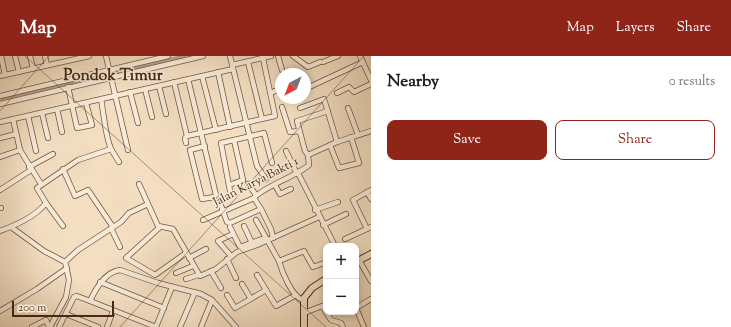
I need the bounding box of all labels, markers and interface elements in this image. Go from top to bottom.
text: Map [20,15,57,42]
text: Map [567,18,594,38]
text: Layers [616,18,654,38]
text: Share [676,18,711,38]
district label: Pondok Timur [63,65,164,88]
north arrow [275,68,311,104]
text: Nearby [387,70,439,94]
text: 0 results [669,73,715,91]
button: Save [387,120,547,160]
button: Share [555,120,715,160]
street label: Jalan Karya Bakti 1 [209,153,302,212]
map controls [323,243,359,315]
button: + [323,243,359,279]
button: − [323,279,359,315]
scale bar [12,299,114,318]
text: 200 m [18,300,46,316]

